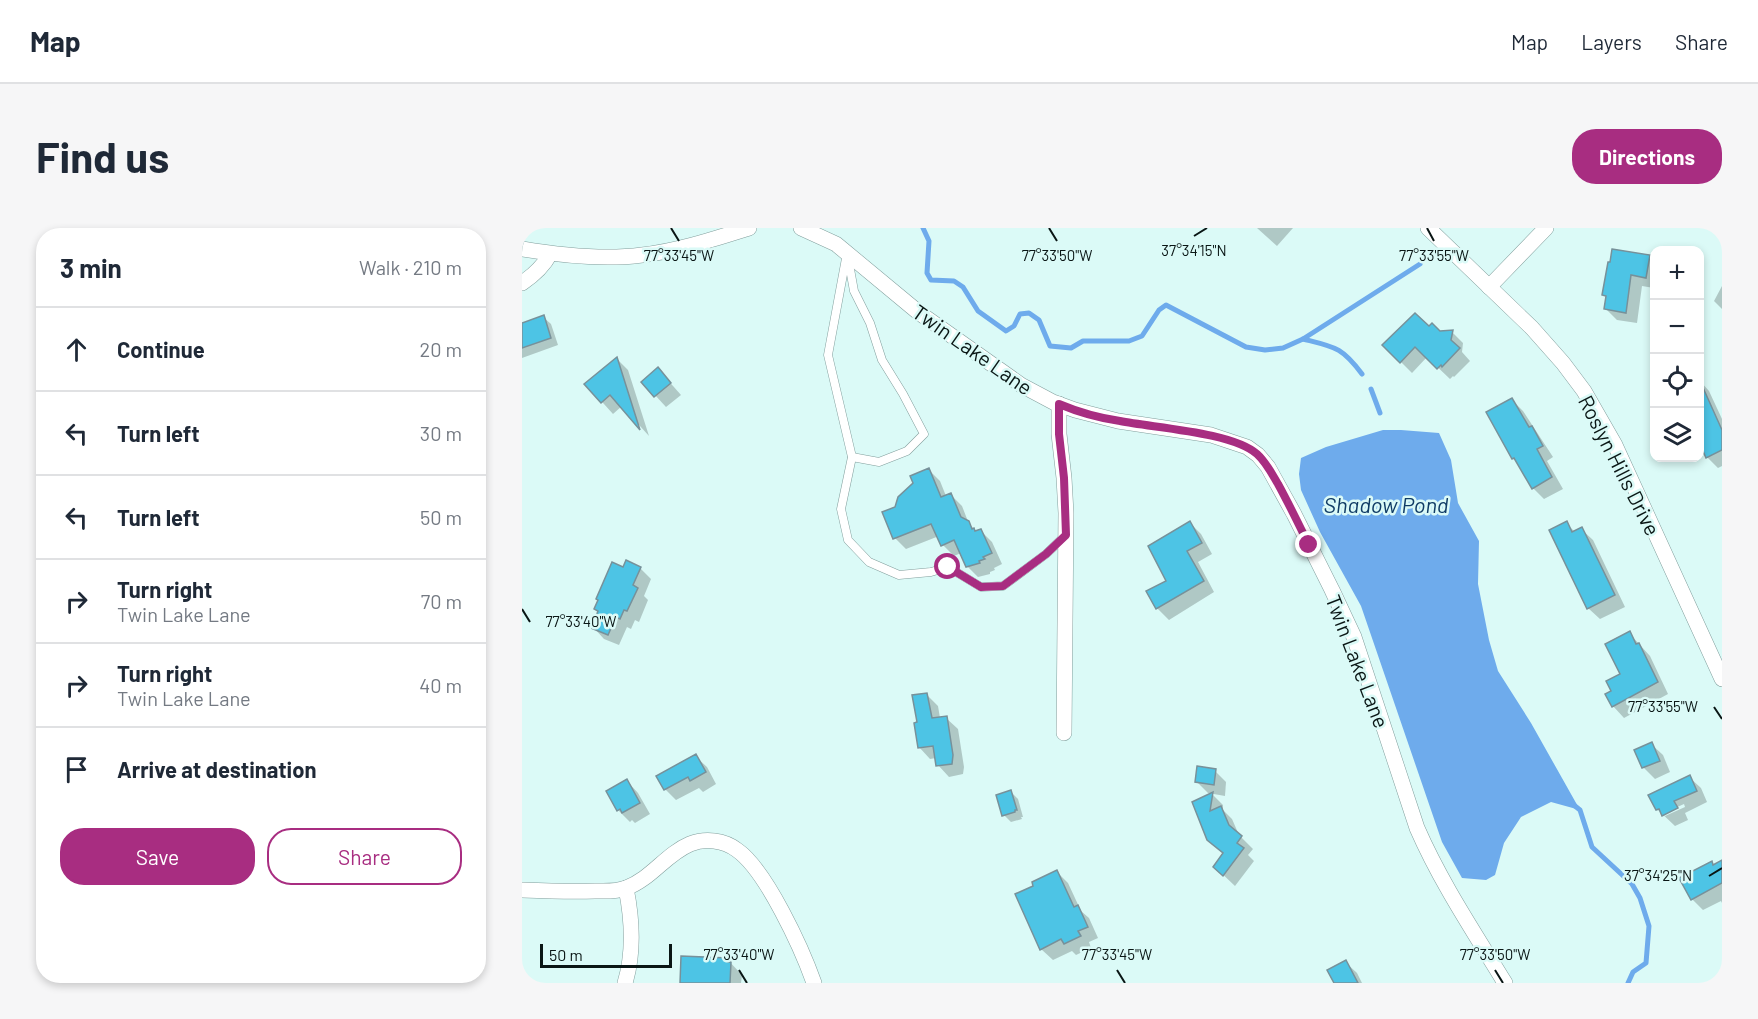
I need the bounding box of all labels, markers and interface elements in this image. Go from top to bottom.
text: Map [30,24,81,58]
text: Map [1511,29,1548,54]
text: Layers [1581,29,1642,54]
text: Share [1675,29,1728,54]
button: Directions [1572,129,1722,184]
text: Find us [36,131,169,181]
text: 37°34'15"N [1161,241,1227,259]
text: 77°33'45"W [644,246,714,264]
text: 77°33'50"W [1022,246,1092,264]
text: 77°33'55"W [1399,246,1469,264]
map controls [1650,246,1704,462]
button: + [1650,246,1704,300]
text: 3 min [60,252,122,283]
text: Walk · 210 m [359,255,462,279]
street label: Twin Lake Lane [908,298,1038,400]
button: − [1650,300,1704,354]
icon: ahead [60,333,93,366]
text: Continue [117,336,205,362]
text: 20 m [419,337,462,361]
button: locate [1650,354,1704,408]
street label: Roslyn Hills Drive [1574,391,1666,539]
button: layers [1650,408,1704,462]
icon: left [60,417,93,450]
text: Turn left [117,420,200,446]
text: 30 m [420,421,462,445]
water label: Shadow Pond [1324,491,1449,517]
icon: left [60,501,93,534]
text: Turn left [117,504,200,530]
text: 50 m [420,505,462,529]
route end [1295,531,1321,557]
route start [934,553,960,579]
text: Turn right [117,576,212,602]
icon: right [60,585,93,618]
text: 70 m [421,589,462,613]
street label: Twin Lake Lane [1321,591,1395,731]
text: Twin Lake Lane [117,602,251,626]
text: 77°33'40"W [545,612,617,630]
text: Turn right [117,660,212,686]
icon: right [60,669,93,702]
text: 40 m [419,673,462,697]
text: Twin Lake Lane [117,686,251,710]
text: 77°33'55"W [1628,697,1698,715]
icon: arrive [60,753,93,786]
text: Arrive at destination [117,756,316,782]
button: Save [60,828,255,885]
button: Share [267,828,462,885]
text: 37°34'25"N [1624,866,1692,884]
scale bar [540,941,672,968]
text: 50 m [549,945,583,964]
text: 77°33'40"W [703,945,775,963]
text: 77°33'45"W [1082,945,1152,963]
text: 77°33'50"W [1460,945,1530,963]

